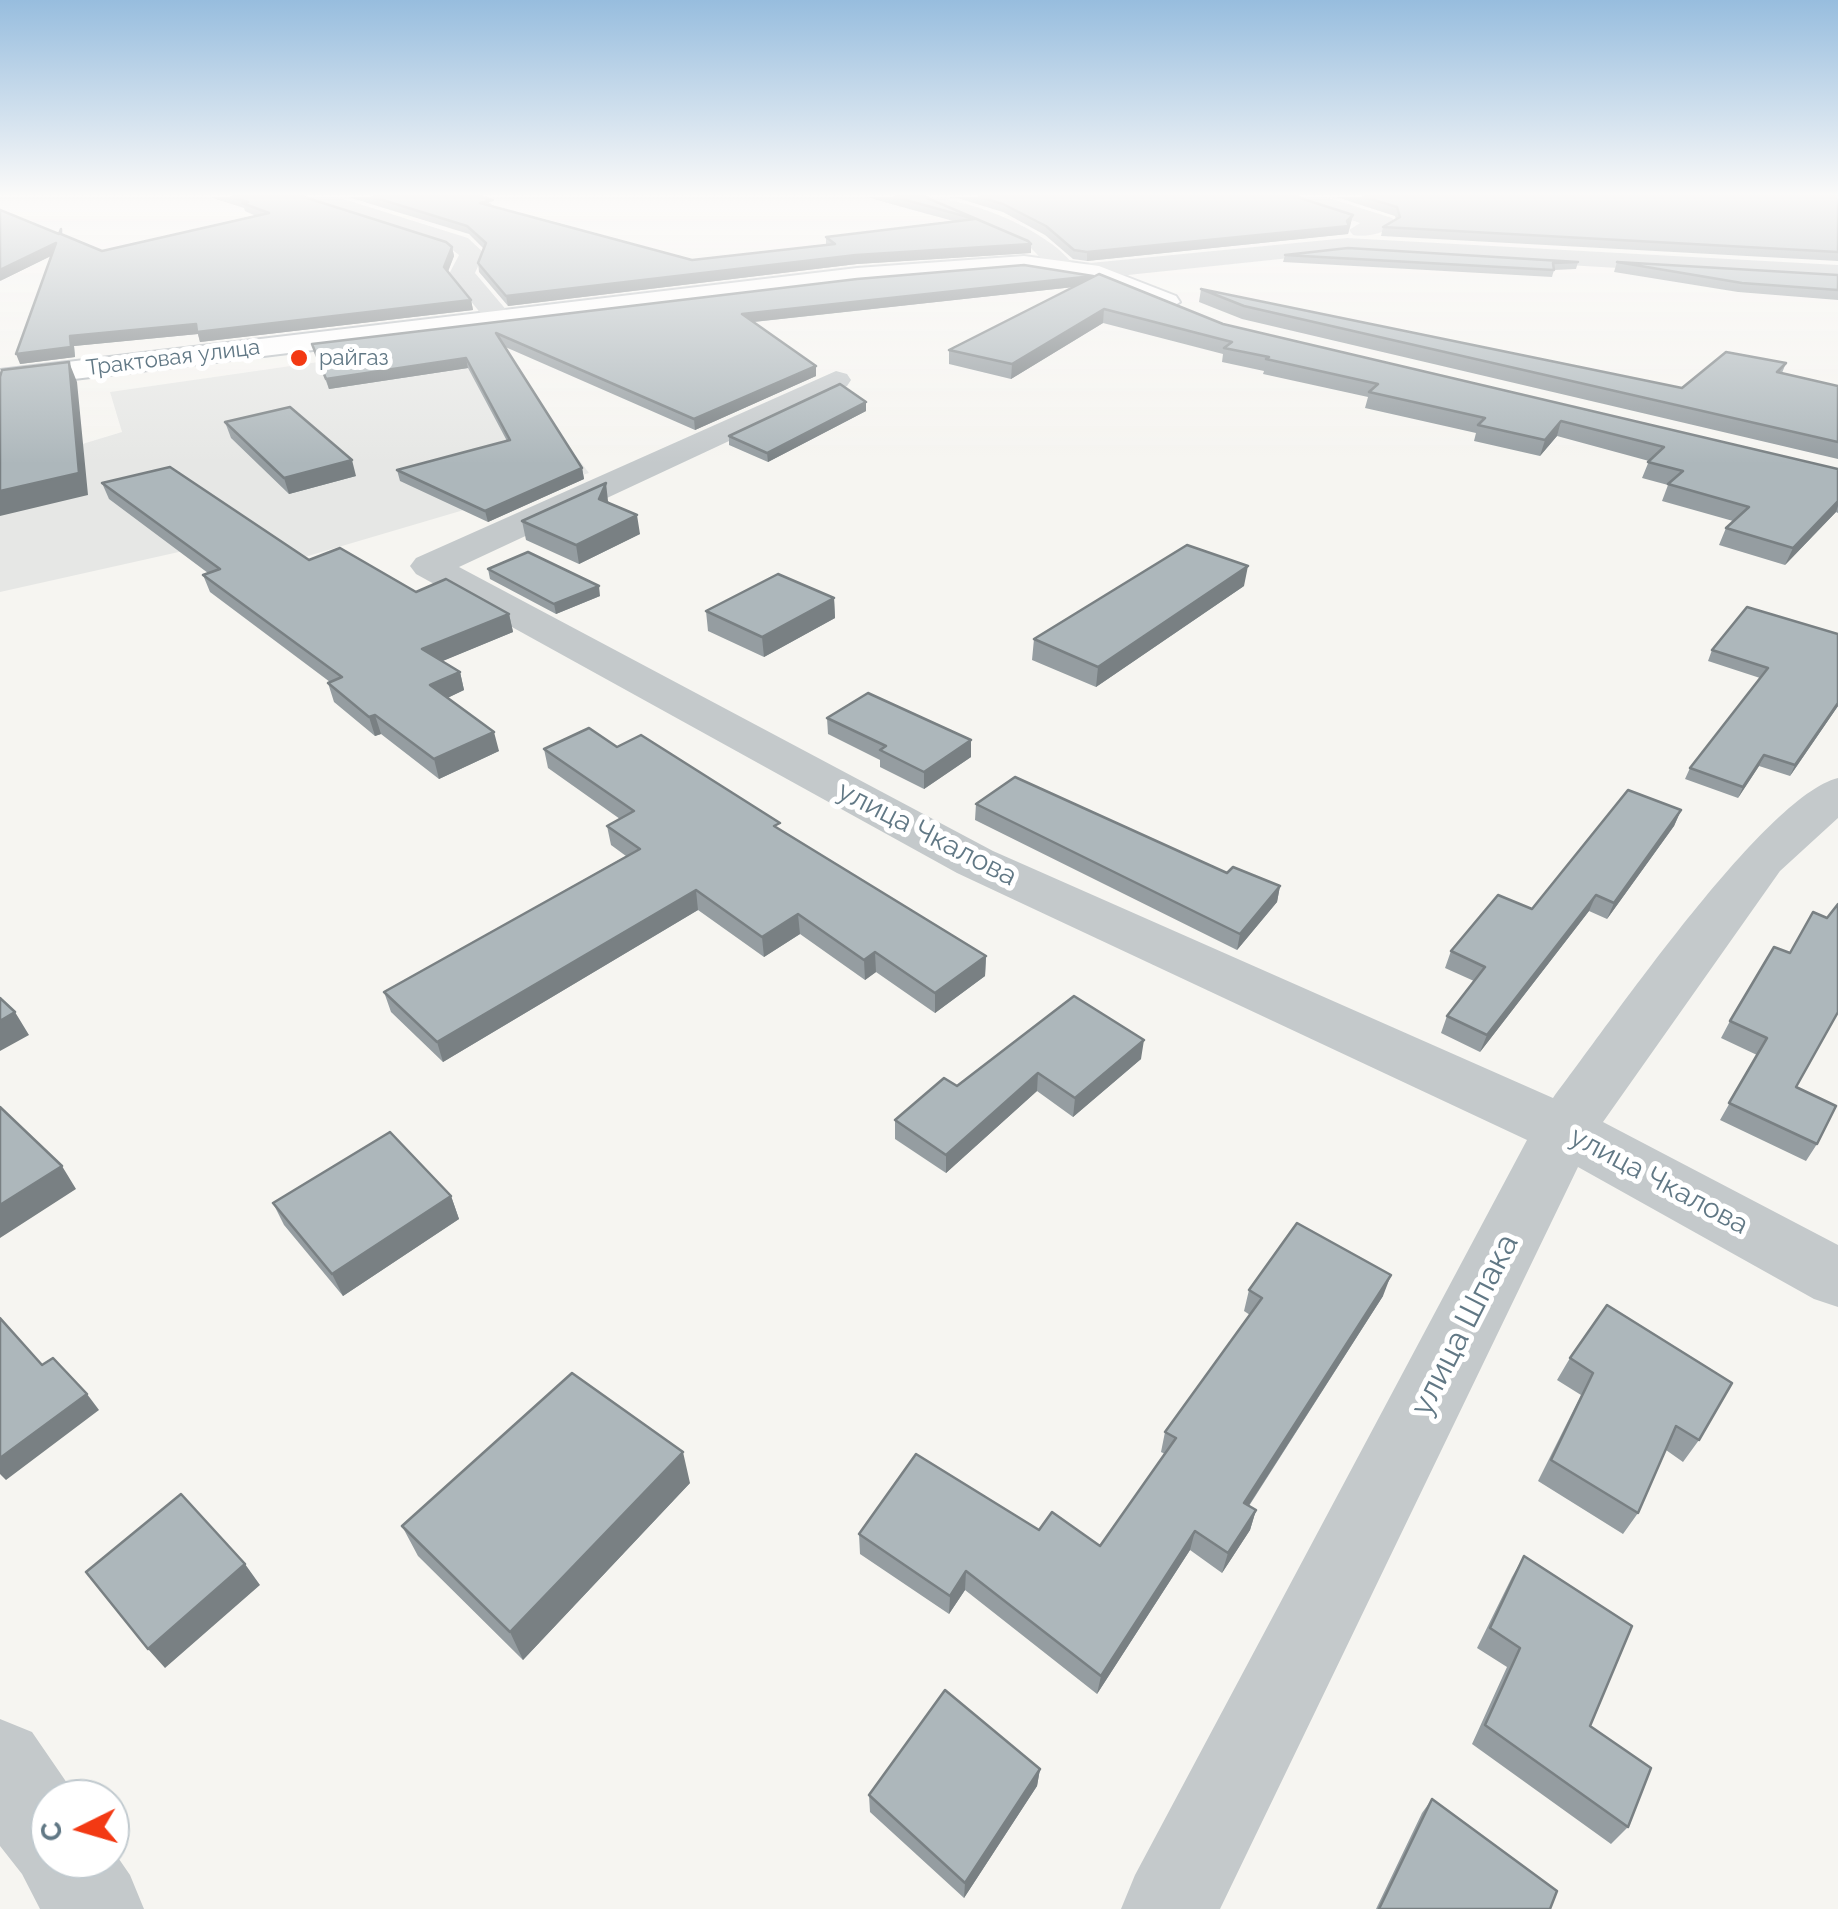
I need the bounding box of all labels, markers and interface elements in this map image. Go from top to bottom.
street label: Трактовая улица [85,334,261,382]
place label: райгаз [319,345,389,371]
marker: райгаз [288,347,310,369]
street label: улица Чкалова [832,774,1022,894]
street label: улица Чкалова [1564,1120,1754,1242]
street label: улица Шпака [1403,1228,1527,1422]
north arrow [30,1779,130,1879]
text: С [34,1820,69,1842]

